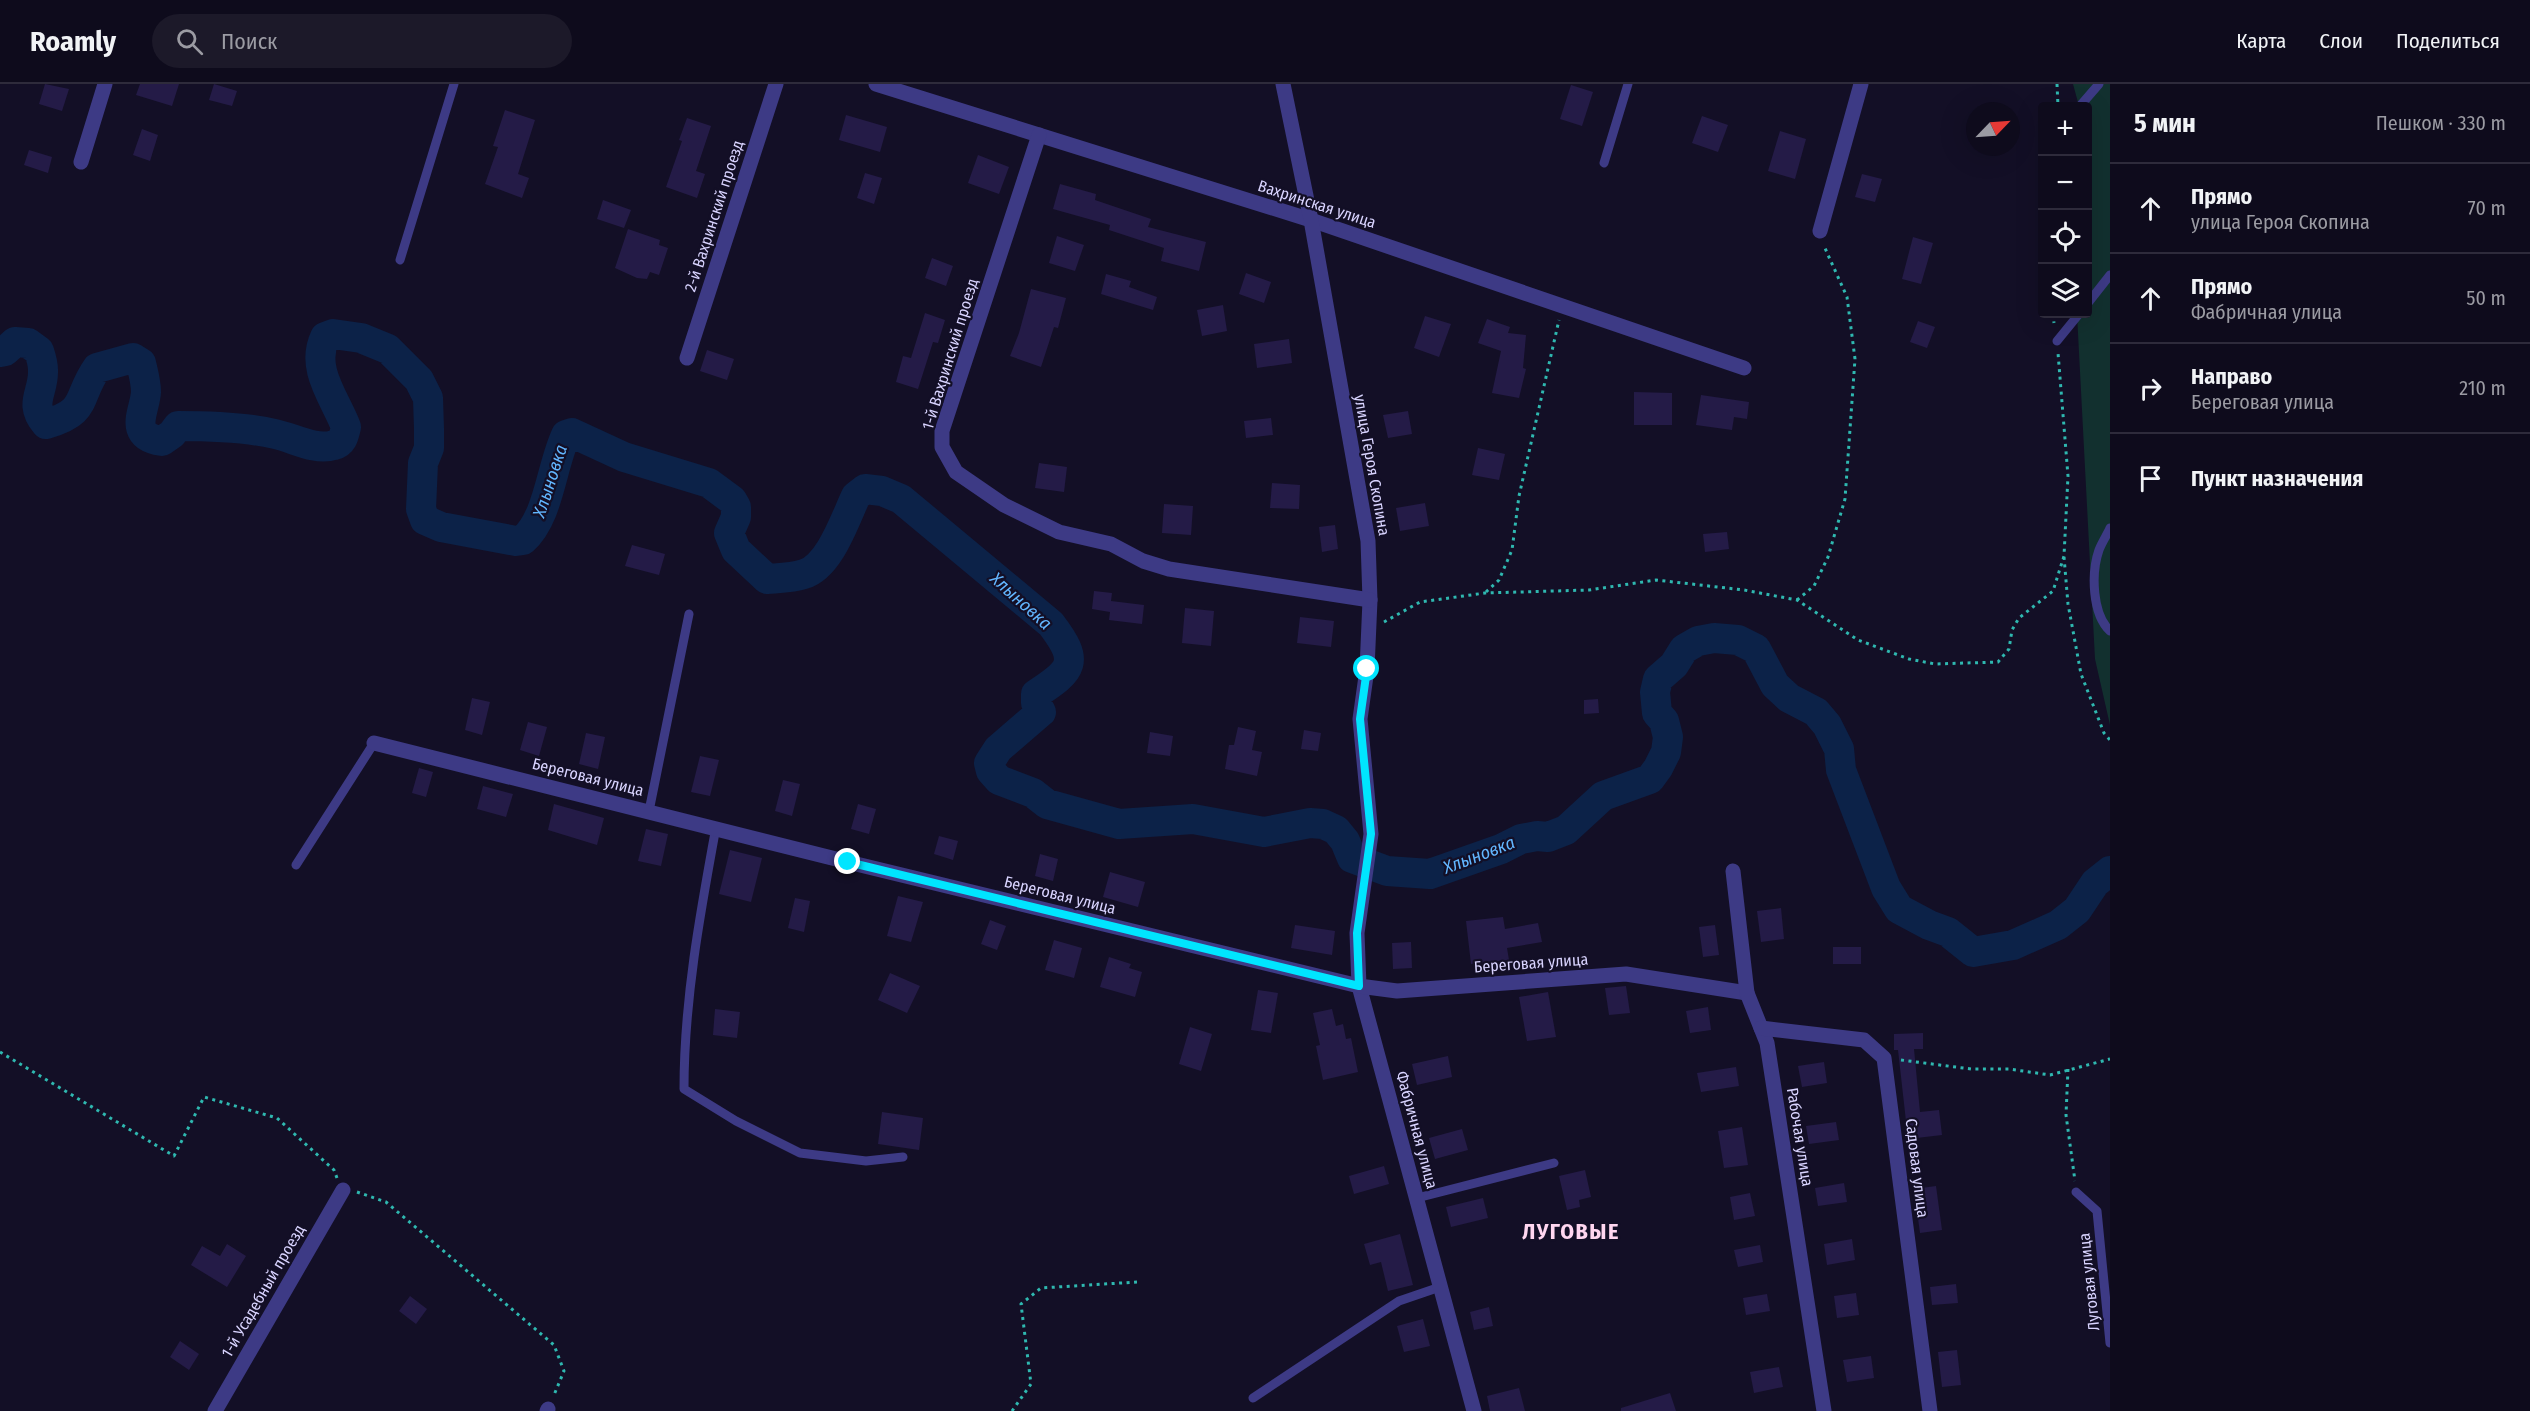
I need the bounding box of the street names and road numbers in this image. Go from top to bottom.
street label: 2-й Вахринский проезд [681,138,747,294]
street label: Вахринская улица [1256,176,1379,232]
street label: 1-й Вахринский проезд [918,276,982,432]
street label: улица Героя Скопина [1350,393,1394,537]
street label: Береговая улица [530,754,646,800]
street label: Береговая улица [1002,872,1118,918]
street label: Береговая улица [1473,950,1589,976]
street label: Фабричная улица [1392,1069,1442,1191]
street label: Рабочая улица [1783,1086,1817,1188]
street label: Садовая улица [1901,1117,1933,1219]
street label: 1-й Усадебный проезд [217,1221,309,1361]
street label: Луговая улица [2074,1232,2104,1332]

